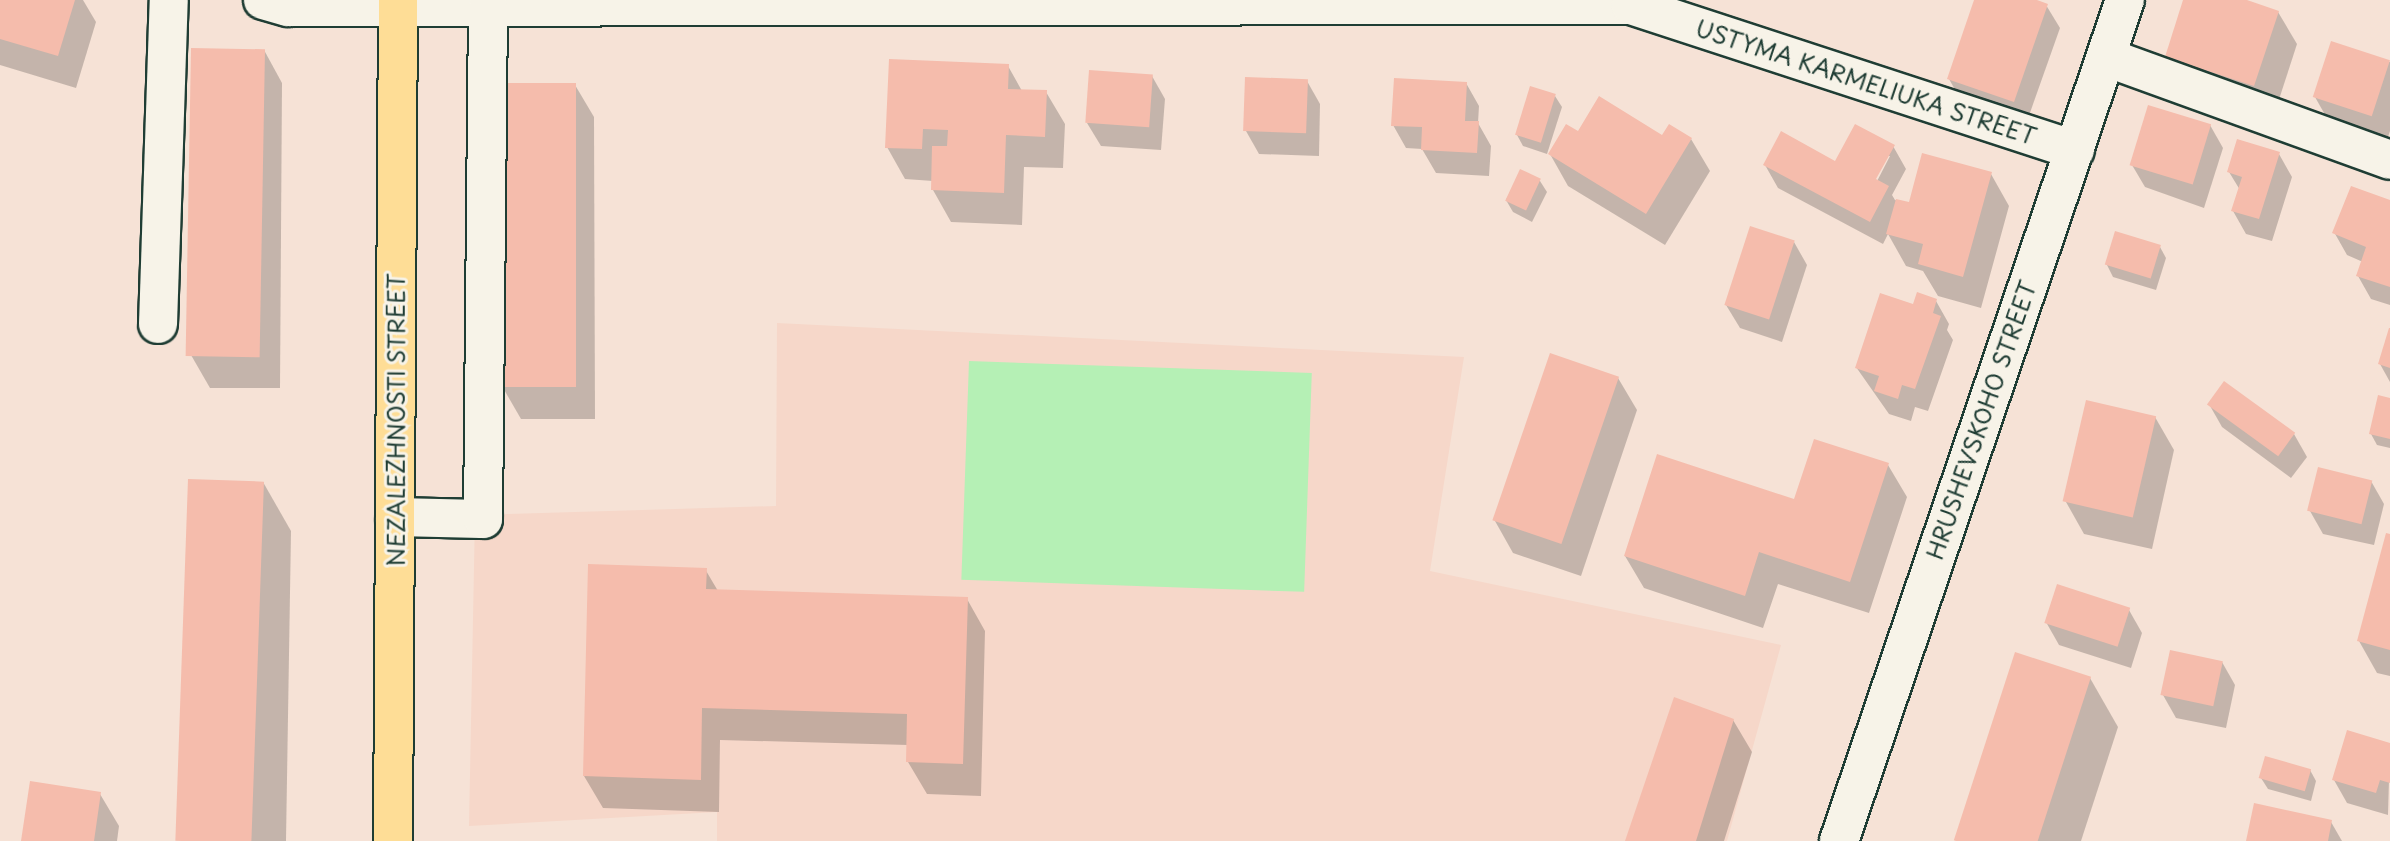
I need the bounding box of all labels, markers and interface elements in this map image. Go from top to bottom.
street label: USTYMA KARMELIUKA STREET [1691,13,2041,151]
street label: NEZALEZHNOSTI STREET [382,272,410,568]
street label: HRUSHEVSKOHO STREET [1920,276,2042,564]

